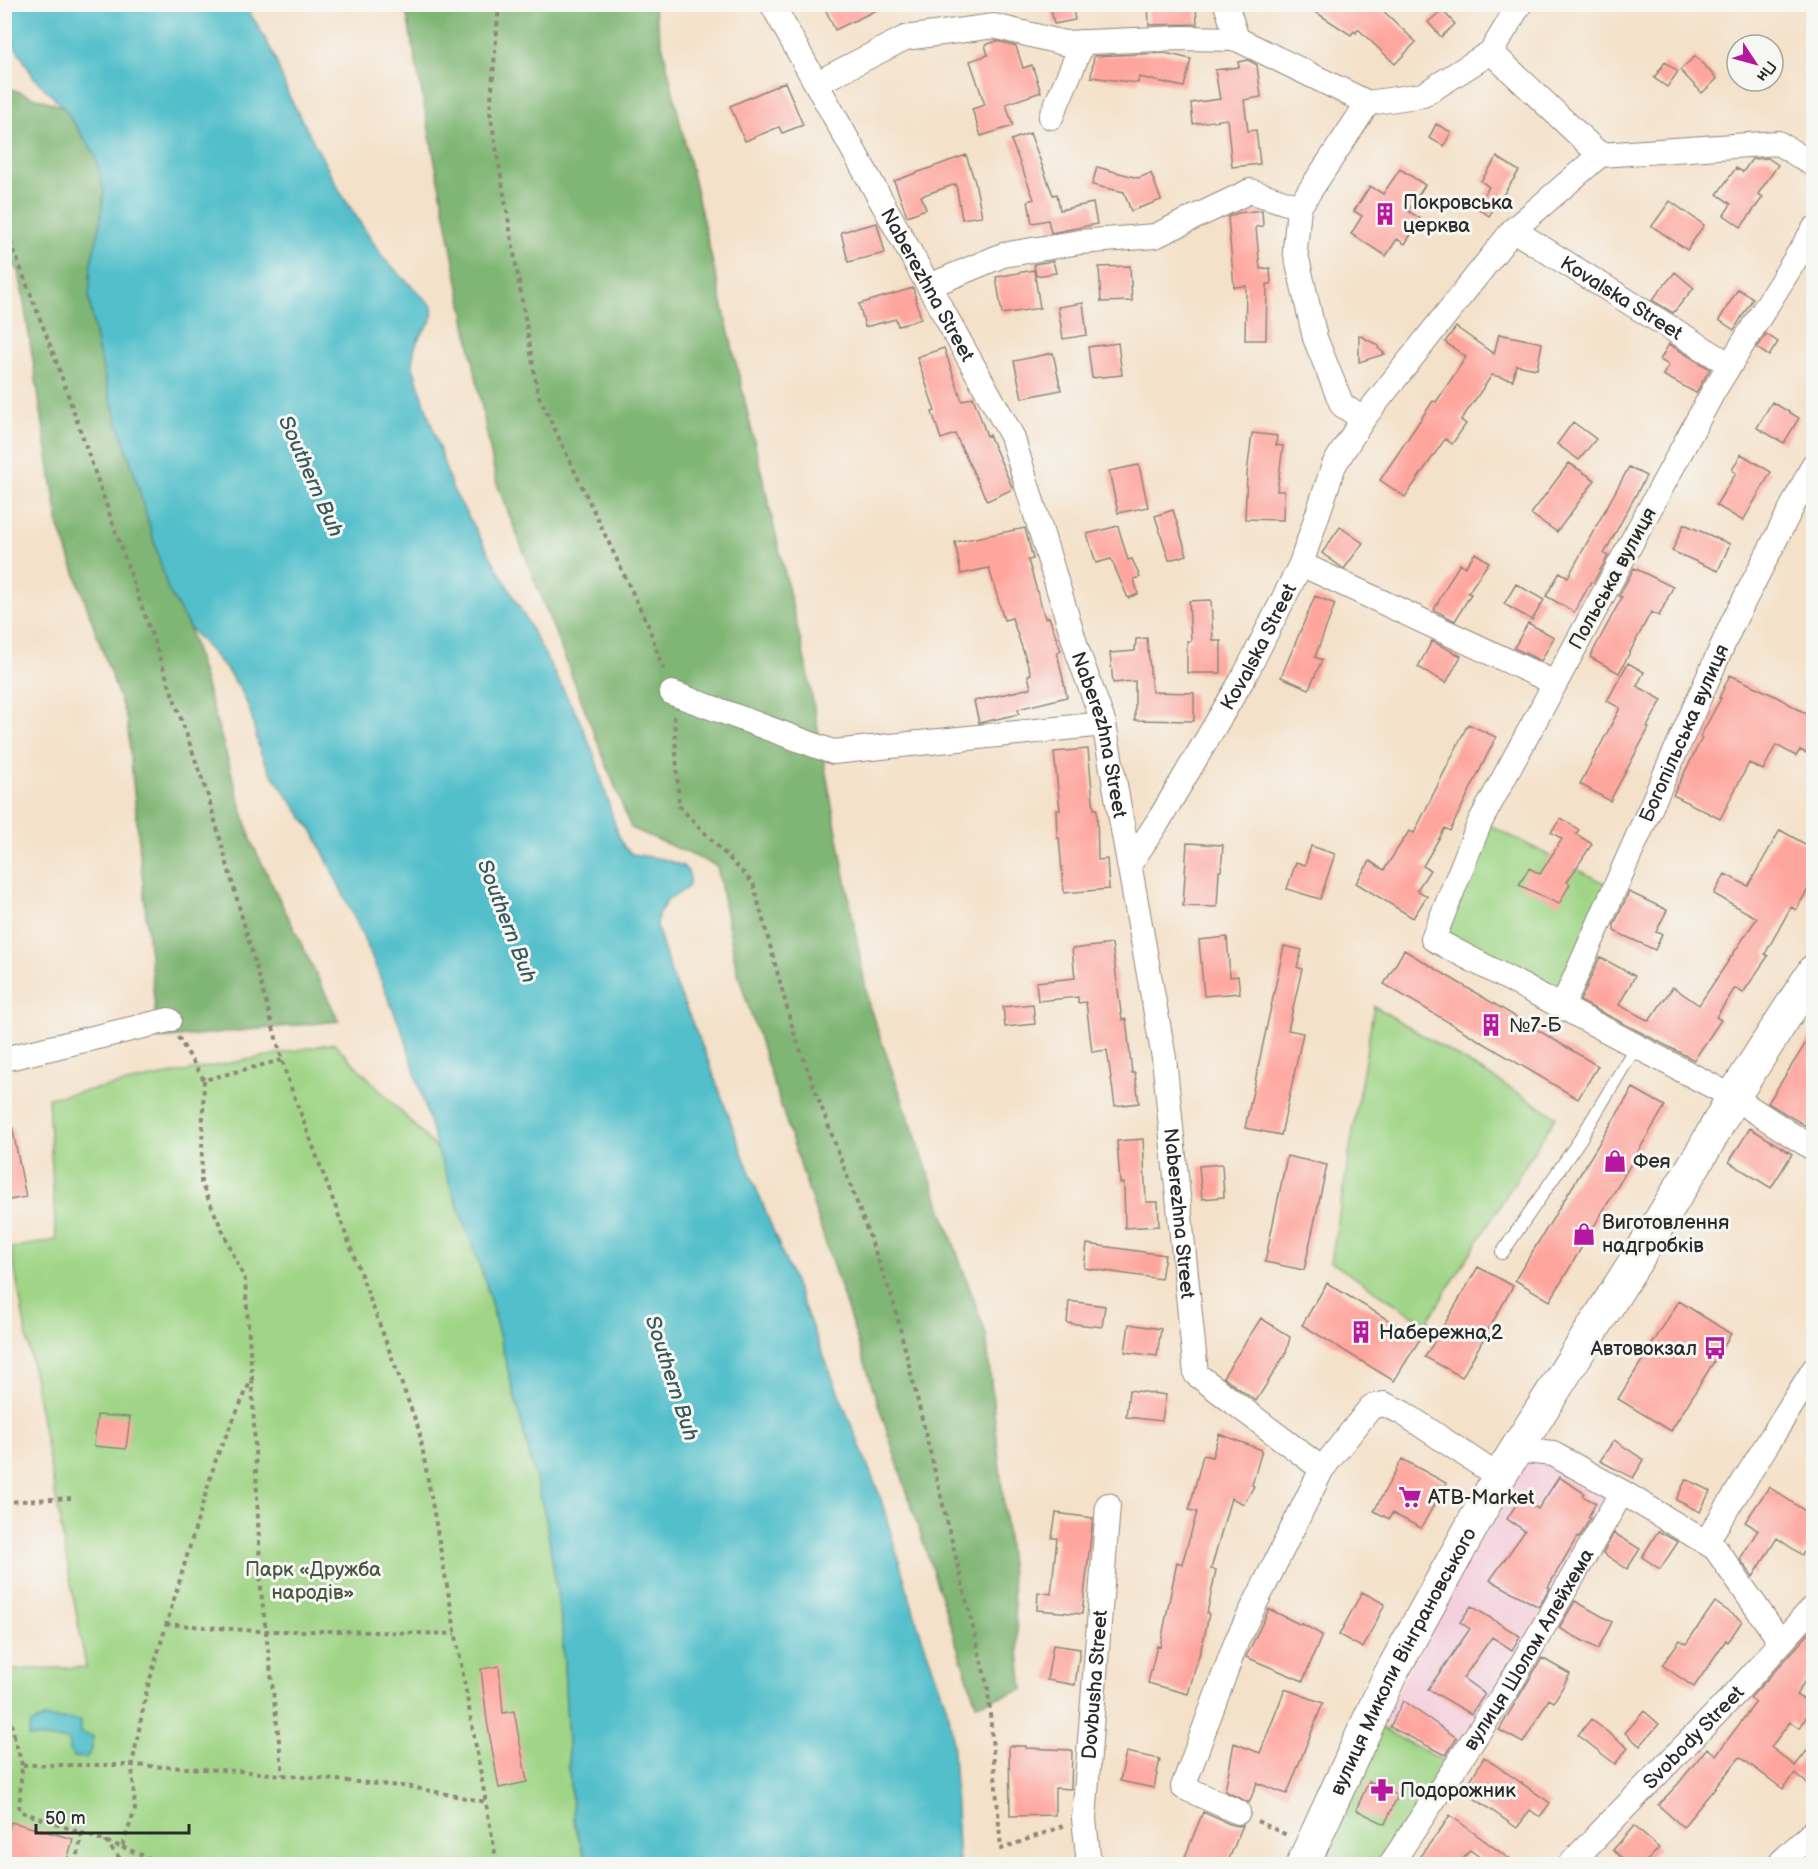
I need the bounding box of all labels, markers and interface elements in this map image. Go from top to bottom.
north arrow [1725,33,1785,93]
text: Пн [1752,57,1780,85]
place label: Покровська церква [1403,191,1513,238]
building icon: Покровська церква [1372,201,1398,227]
street label: Naberezhna Street [875,204,979,366]
street label: Kovalska Street [1555,251,1687,346]
water label: Southern Buh [273,412,349,541]
street label: Польська вулиця [1564,503,1662,654]
street label: Kovalska Street [1216,580,1302,715]
street label: Богопільська вулиця [1635,640,1735,826]
street label: Naberezhna Street [1066,649,1132,820]
water label: Southern Buh [472,856,542,987]
building icon: №7-Б [1478,1012,1504,1038]
place label: №7-Б [1509,1014,1562,1038]
street label: Naberezhna Street [1158,1127,1199,1300]
shop icon: Фея [1602,1148,1628,1174]
place label: Фея [1633,1150,1671,1174]
place label: Виготовлення надгробків [1602,1211,1729,1258]
shop icon: Виготовлення надгробків [1571,1221,1597,1247]
water label: Southern Buh [640,1312,704,1444]
building icon: Набережна,2 [1348,1319,1374,1345]
place label: Набережна,2 [1379,1321,1503,1345]
bus stop icon: Автовокзал [1702,1335,1728,1361]
place label: Автовокзал [1590,1337,1697,1361]
supermarket icon: ATB-Market [1397,1484,1423,1510]
place label: ATB-Market [1428,1486,1534,1510]
street label: вулиця Миколи Вінграновського [1325,1524,1482,1799]
street label: вулиця Шолом Алейхема [1459,1544,1600,1755]
park label: Парк «Дружба народів» [245,1558,381,1605]
street label: Dovbusha Street [1078,1609,1113,1760]
street label: Svobody Street [1638,1681,1750,1794]
pharmacy icon: Подорожник [1369,1777,1395,1803]
place label: Подорожник [1400,1779,1516,1803]
scale bar [36,1797,189,1835]
text: 50 m [45,1808,86,1829]

